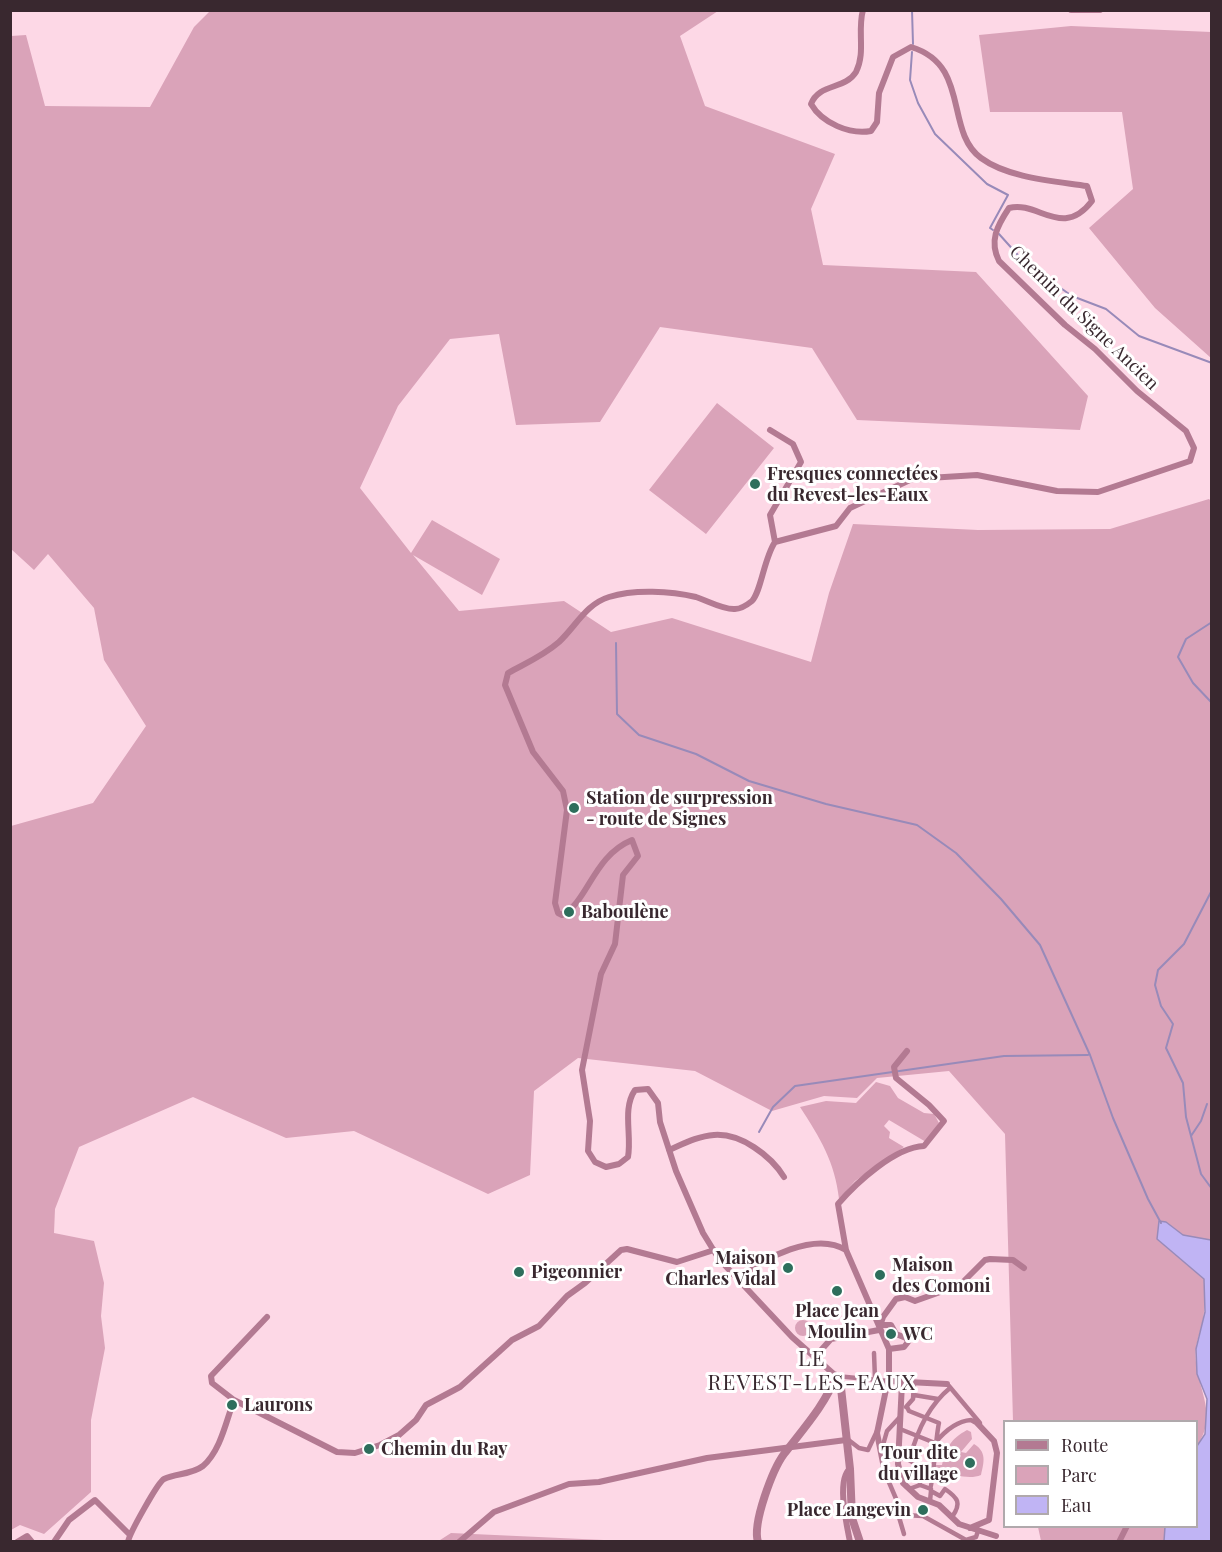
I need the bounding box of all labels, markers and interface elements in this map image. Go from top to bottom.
street label: Chemin du Signe Ancien [1005,241,1163,395]
place label: Fresques connectées du Revest-les-Eaux [767,463,938,506]
marker: Fresques connectées du Revest-les-Eaux [748,477,762,491]
place label: Station de surpression - route de Signes [586,787,773,830]
marker: Station de surpression - route de Signes [567,801,581,815]
place label: Baboulène [581,901,669,923]
marker: Baboulène [562,905,576,919]
place label: Maison Charles Vidal [665,1247,776,1290]
place label: Maison des Comoni [892,1254,990,1296]
place label: Pigeonnier [531,1261,622,1283]
marker: Maison Charles Vidal [781,1261,795,1275]
marker: Pigeonnier [512,1265,526,1279]
marker: Maison des Comoni [873,1268,887,1282]
marker: Place Jean Moulin [830,1284,844,1298]
place label: Place Jean Moulin [795,1300,879,1342]
place label: WC [903,1323,933,1345]
marker: WC [884,1327,898,1341]
district label: LE REVEST-LES-EAUX [707,1346,917,1396]
place label: Laurons [244,1394,313,1416]
marker: Laurons [225,1398,239,1412]
legend [1003,1420,1198,1528]
text: Route [1061,1433,1108,1457]
place label: Chemin du Ray [381,1438,508,1460]
marker: Chemin du Ray [362,1442,376,1456]
place label: Tour dite du village [878,1442,958,1484]
marker: Tour dite du village [963,1456,977,1470]
text: Parc [1061,1463,1097,1487]
text: Eau [1061,1493,1091,1517]
place label: Place Langevin [787,1499,911,1521]
marker: Place Langevin [916,1503,930,1517]

